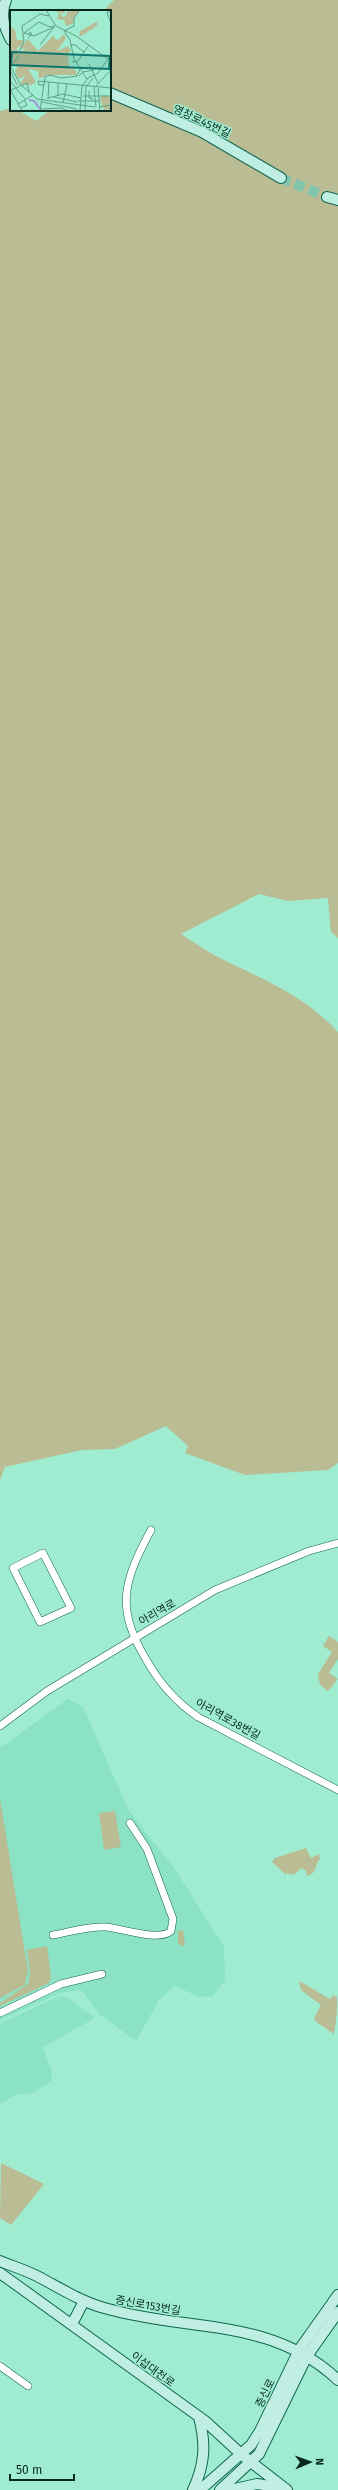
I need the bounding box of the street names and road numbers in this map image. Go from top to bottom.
street label: 영창로45번길 [171,102,233,140]
street label: 아리역로 [136,1597,178,1628]
street label: 아리역로38번길 [193,1696,263,1743]
street label: 증신로153번길 [114,2293,182,2318]
street label: 이섭대천로 [128,2349,177,2390]
street label: 증신로 [253,2377,278,2410]

